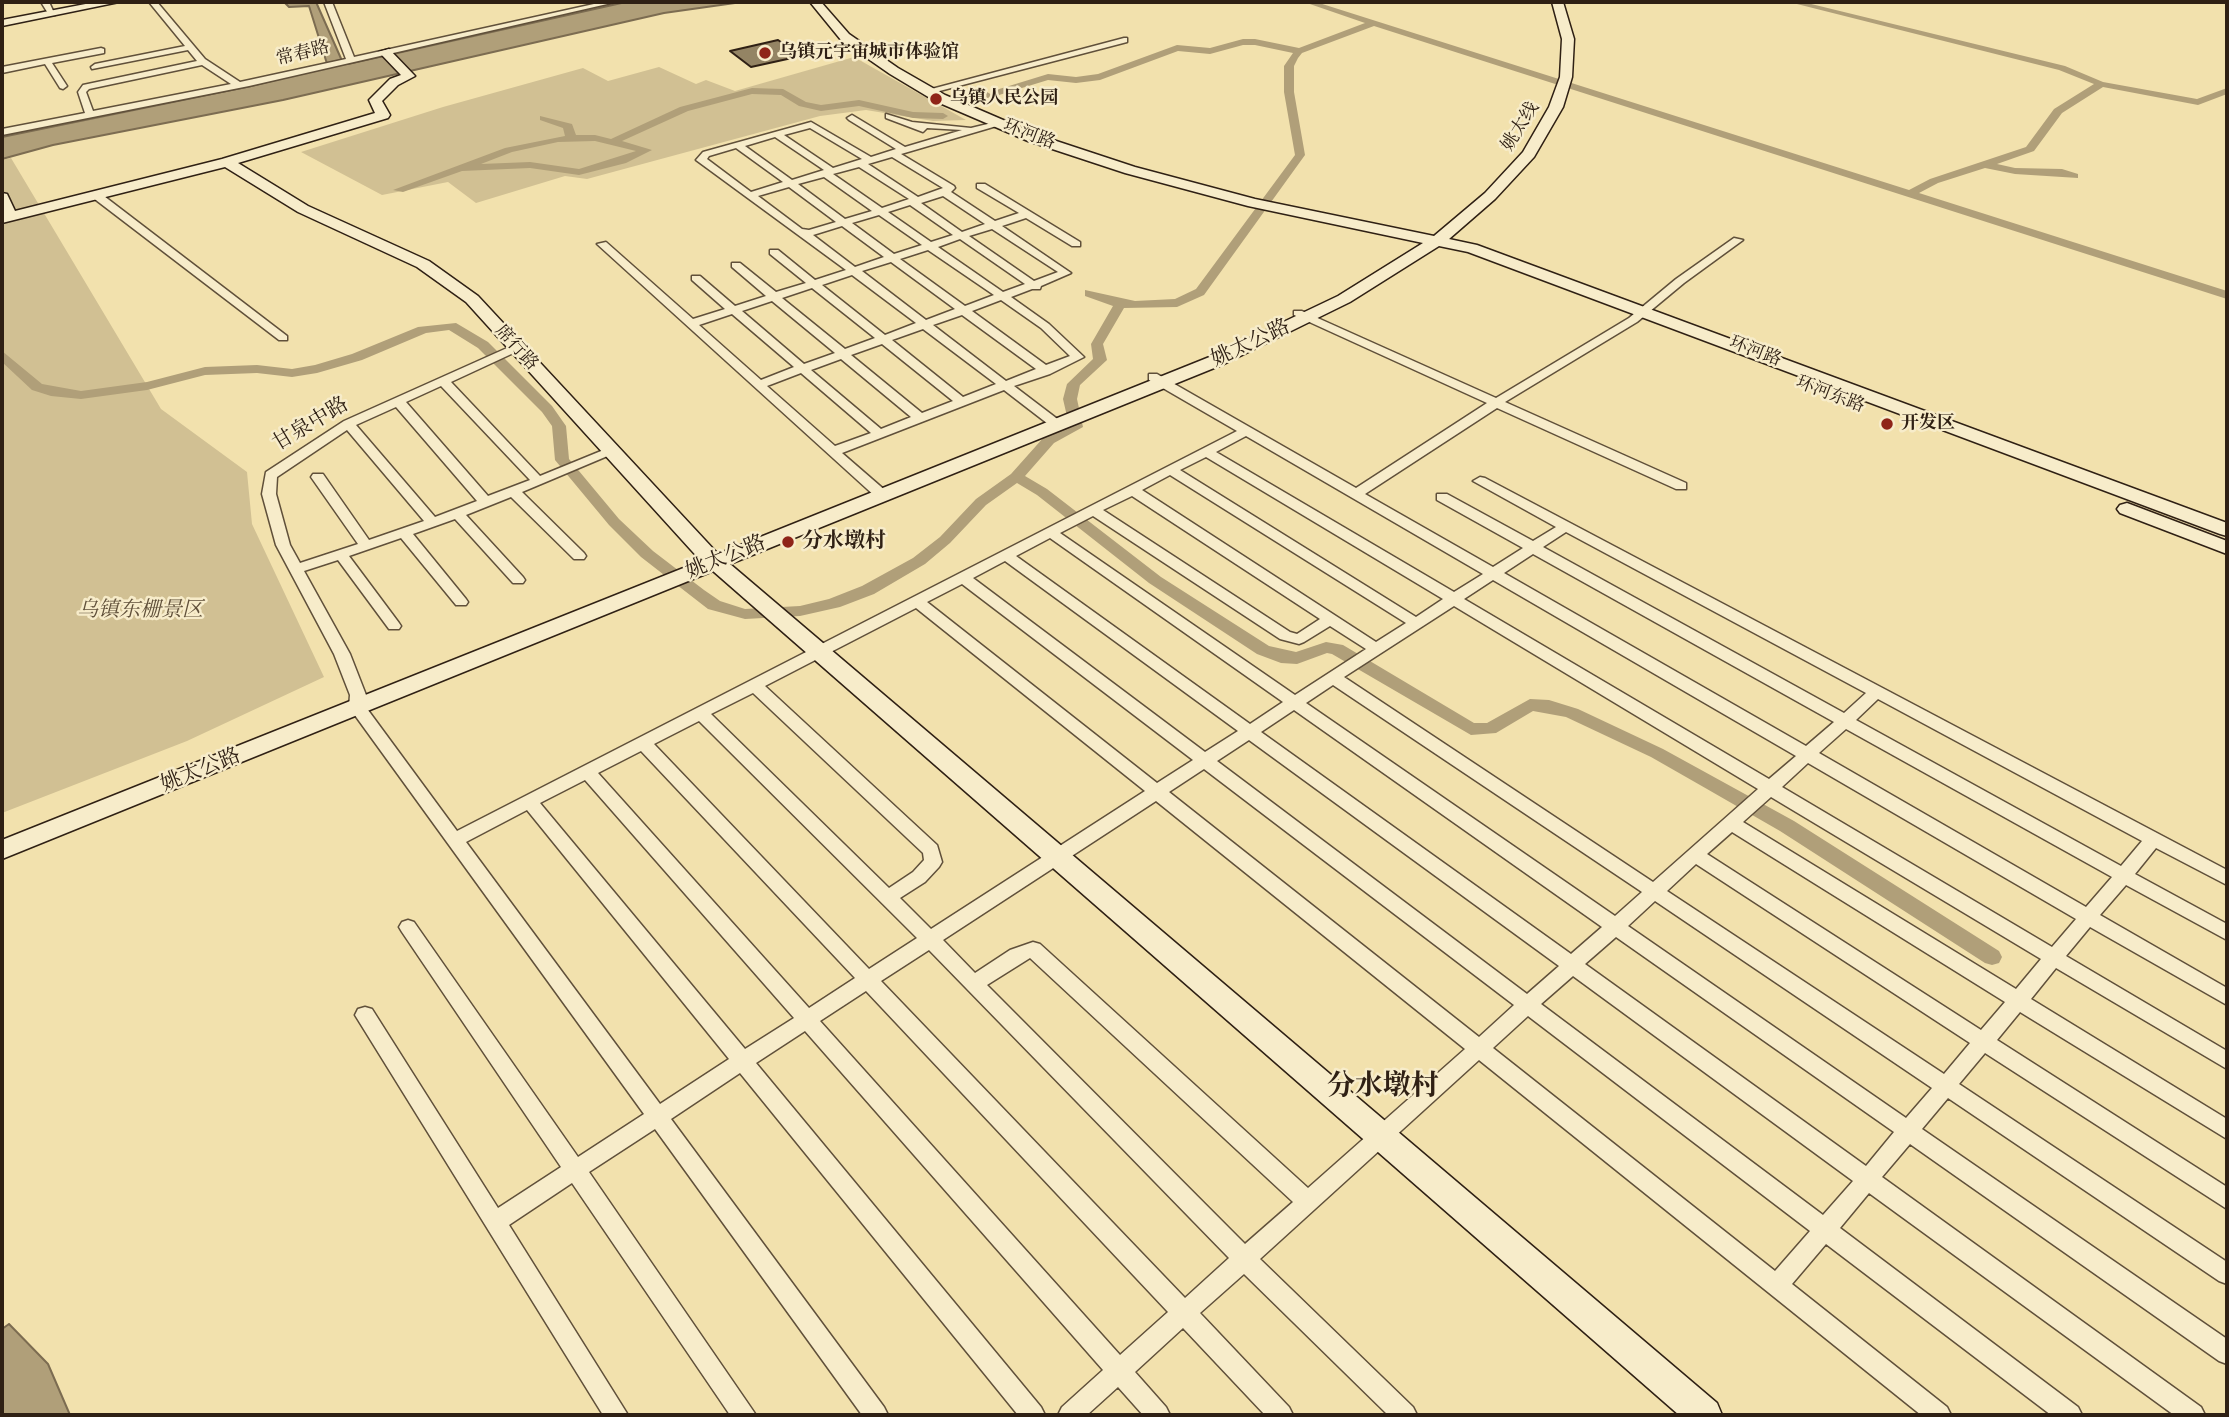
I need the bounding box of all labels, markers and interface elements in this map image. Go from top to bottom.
street label: 常春路 [274,37,332,71]
place label: 乌镇元宇宙城市体验馆 [779,42,959,64]
marker: 乌镇元宇宙城市体验馆 [757,45,773,61]
place label: 乌镇人民公园 [950,88,1058,110]
marker: 乌镇人民公园 [928,91,944,107]
street label: 姚太线 [1498,98,1544,156]
street label: 环河路 [1000,115,1058,155]
street label: 姚太公路 [1208,315,1294,373]
street label: 席行路 [490,321,542,375]
street label: 环河路 [1726,332,1784,372]
street label: 环河东路 [1793,372,1867,418]
street label: 甘泉中路 [269,393,353,457]
place label: 开发区 [1901,413,1955,435]
marker: 开发区 [1879,416,1895,432]
place label: 分水墩村 [802,529,886,555]
street label: 姚太公路 [682,531,770,585]
marker: 分水墩村 [780,534,796,550]
park label: 乌镇东栅景区 [77,598,203,624]
street label: 姚太公路 [157,744,245,798]
district label: 分水墩村 [1327,1071,1439,1105]

